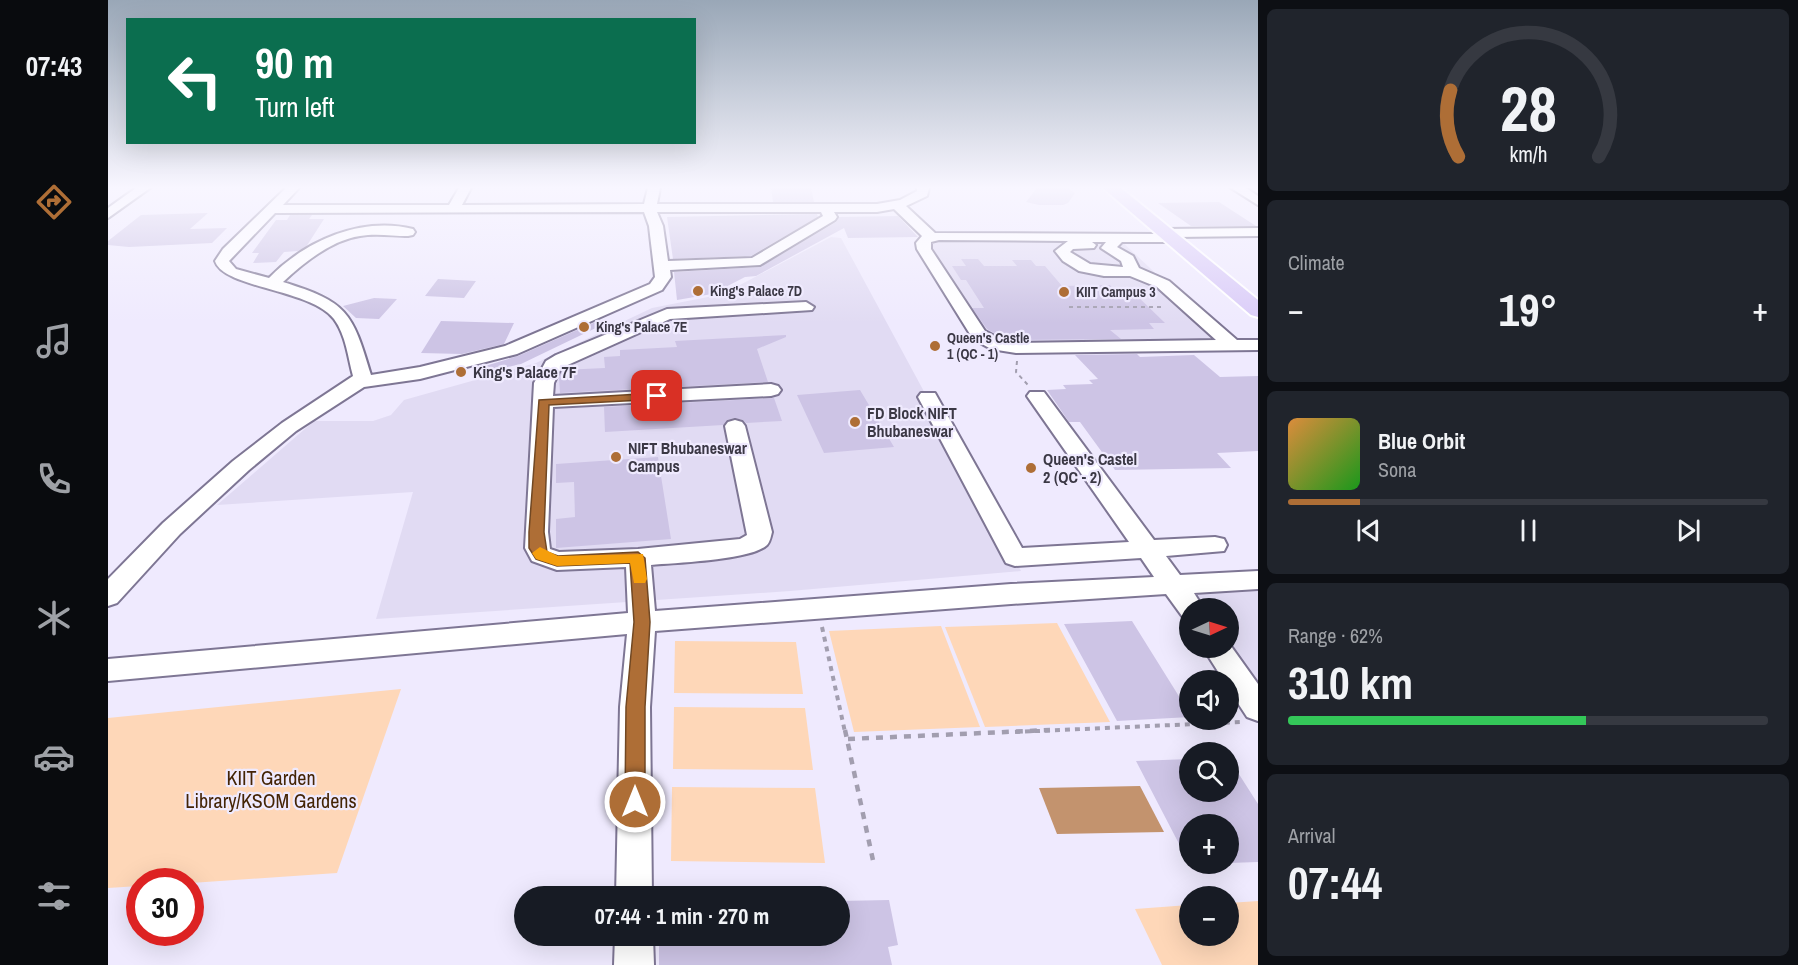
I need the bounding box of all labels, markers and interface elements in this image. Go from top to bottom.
text: 90 m [255,35,334,91]
icon: left [156,42,234,120]
text: 07:43 [26,48,82,84]
text: 28 [1500,66,1556,150]
text: Turn left [255,89,334,125]
text: km/h [1509,140,1547,169]
icon: directions [33,181,75,223]
text: Climate [1288,249,1345,276]
text: 19° [1498,279,1558,340]
place label: King's Palace 7D [710,282,802,300]
place label: KIIT Campus 3 [1076,283,1156,301]
marker: King's Palace 7D [691,284,705,298]
marker: KIIT Campus 3 [1057,285,1071,299]
text: − [1288,287,1304,331]
text: + [1752,287,1768,331]
place label: King's Palace 7E [596,318,688,336]
icon: music [33,320,75,362]
marker: King's Palace 7E [577,320,591,334]
place label: Queen's Castle 1 (QC - 1) [947,329,1030,363]
marker: Queen's Castle 1 (QC - 1) [928,339,942,353]
place label: King's Palace 7F [473,361,577,383]
marker: King's Palace 7F [454,365,468,379]
pin [631,370,682,421]
icon: arrive [640,379,673,412]
place label: FD Block NIFT Bhubaneswar [867,402,957,442]
marker: FD Block NIFT Bhubaneswar [848,415,862,429]
text: Blue Orbit [1378,426,1465,456]
place label: NIFT Bhubaneswar Campus [628,437,748,477]
place label: Queen's Castel 2 (QC - 2) [1043,448,1137,488]
marker: NIFT Bhubaneswar Campus [609,450,623,464]
text: Sona [1378,456,1416,483]
icon: phone [33,458,75,500]
marker: Queen's Castel 2 (QC - 2) [1024,461,1038,475]
icon: previous [1352,514,1385,547]
icon: pause [1512,514,1545,547]
icon: next [1672,514,1705,547]
icon: climate [33,597,75,639]
north arrow [1179,598,1239,658]
map controls [1179,598,1239,946]
text: Range · 62% [1288,622,1383,649]
text: 310 km [1288,652,1413,713]
button: sound [1179,670,1239,730]
icon: car [33,736,75,778]
button: search [1179,742,1239,802]
park label: KIIT Garden Library/KSOM Gardens [185,764,357,814]
position arrow [603,770,667,834]
button: + [1179,814,1239,874]
text: Arrival [1288,822,1335,849]
text: 07:44 [1288,852,1382,913]
speed limit sign: 30 [126,868,204,946]
icon: filters [33,875,75,917]
button: − [1179,886,1239,946]
text: 07:44 · 1 min · 270 m [595,901,769,931]

